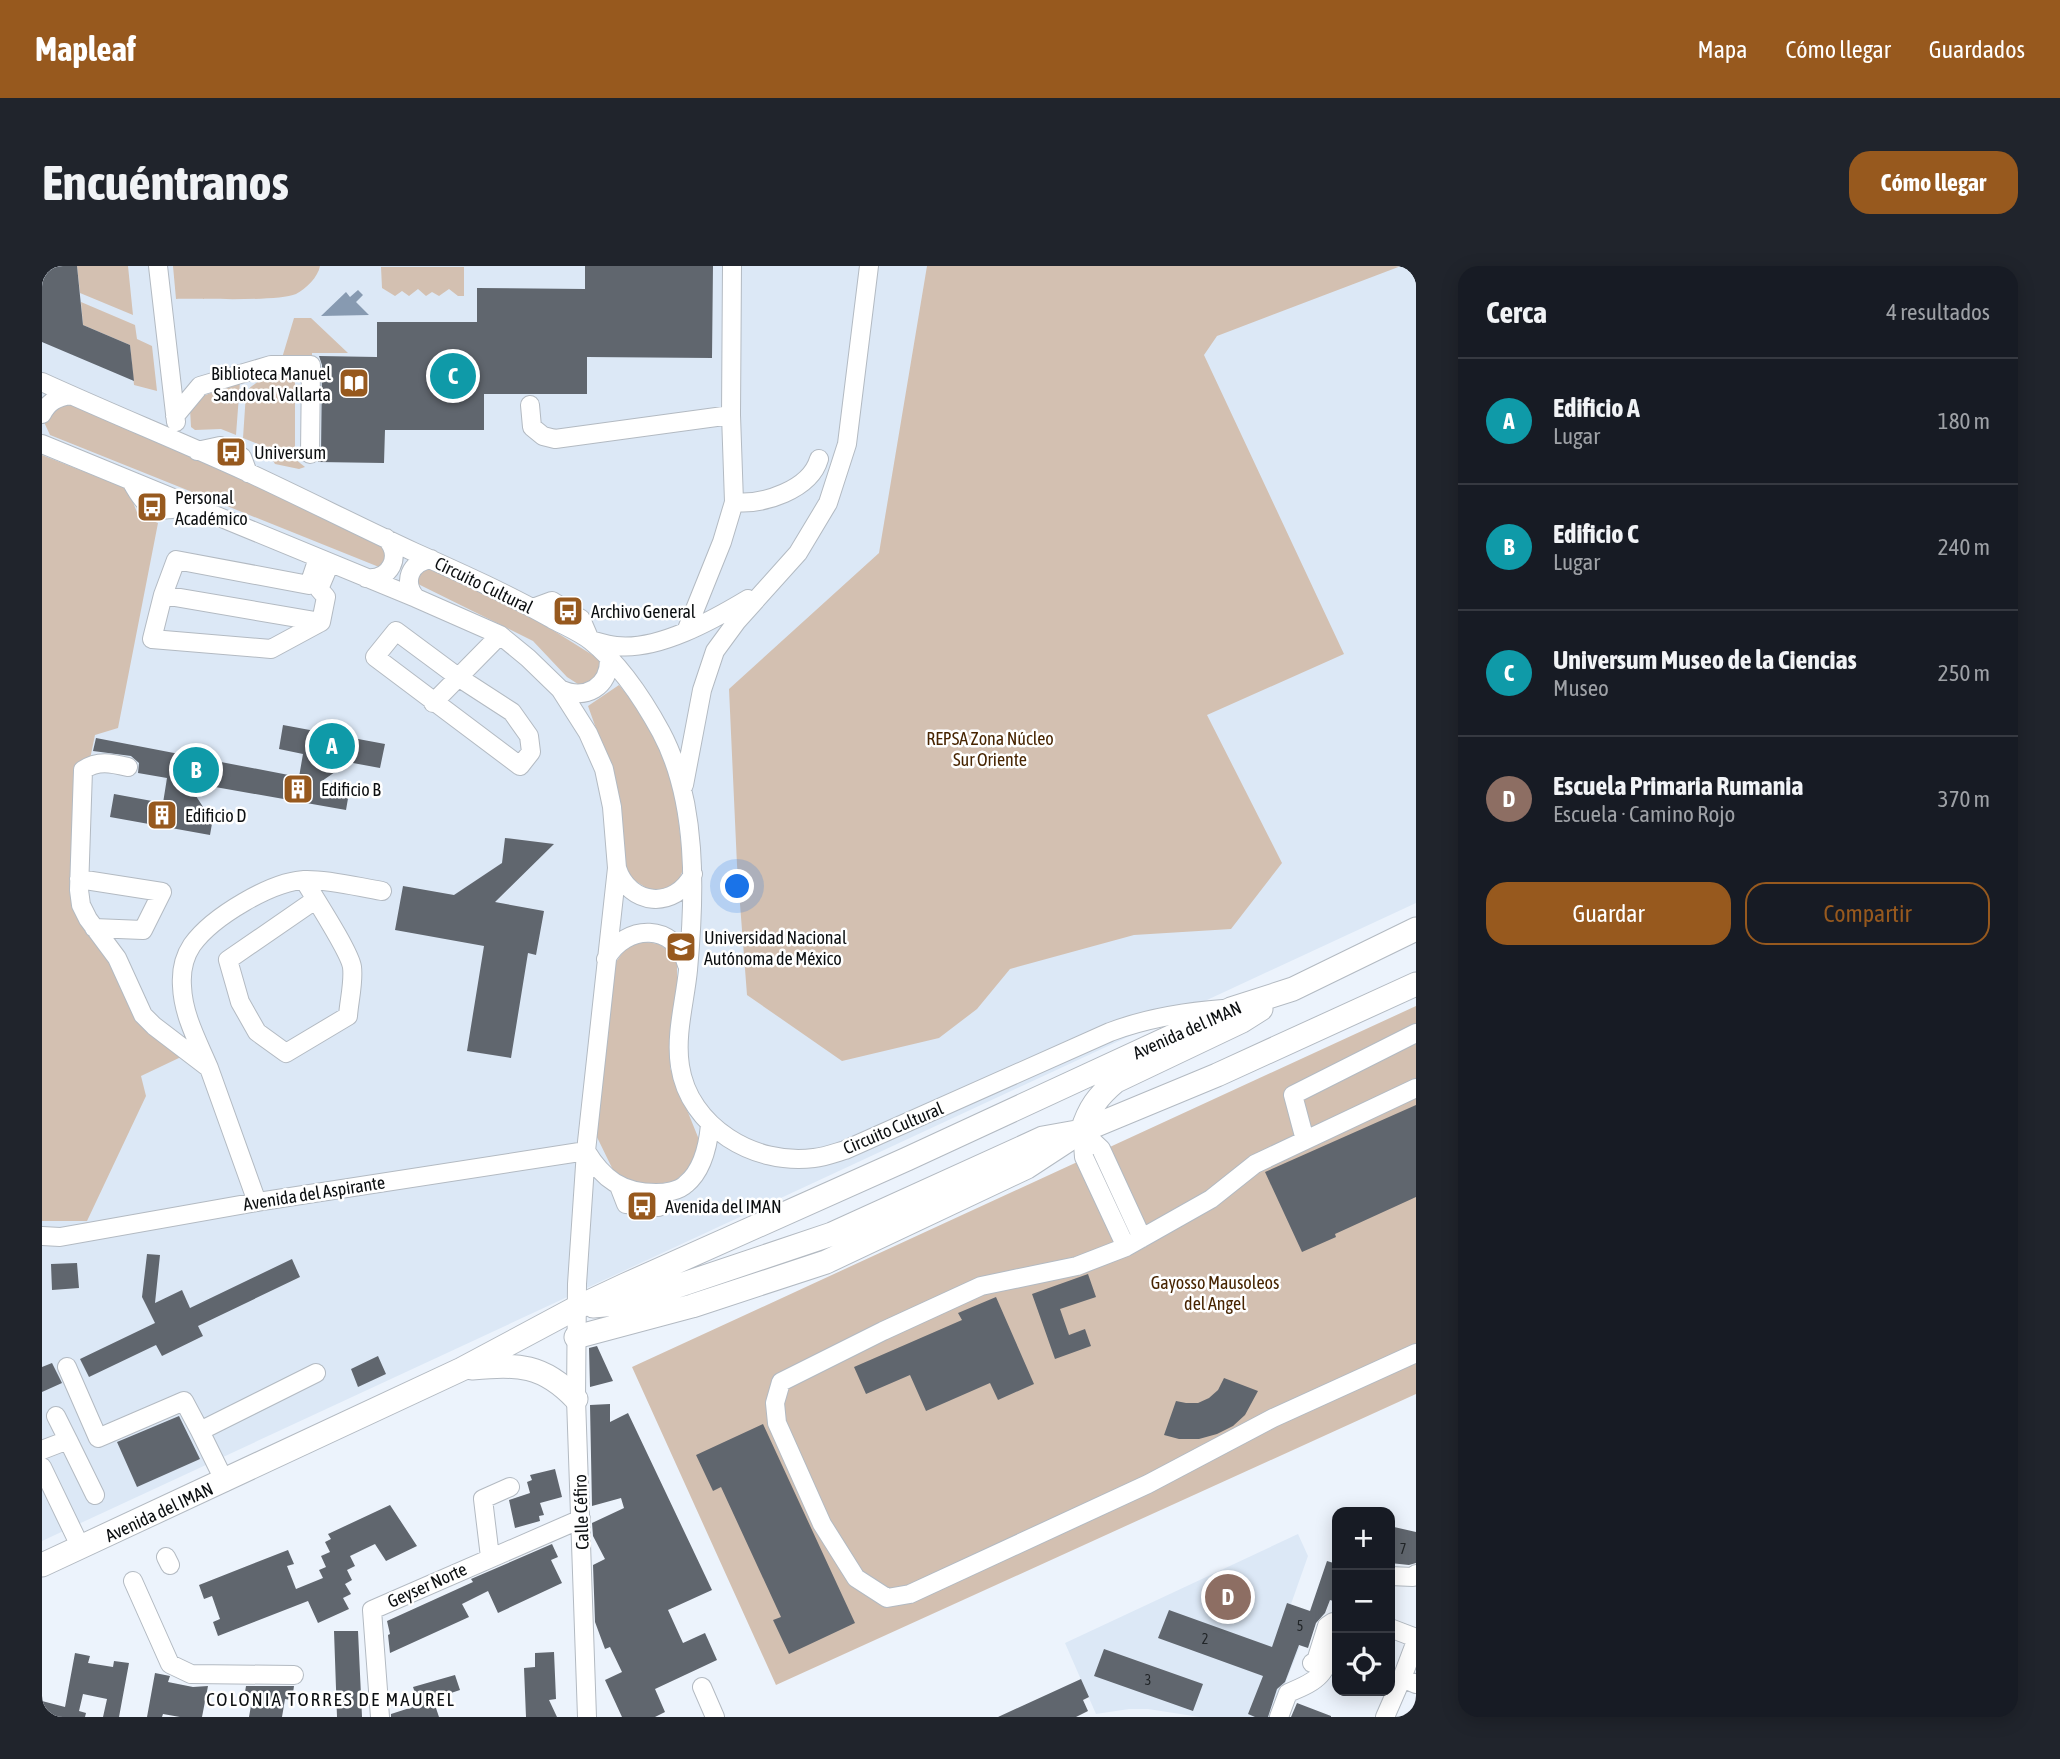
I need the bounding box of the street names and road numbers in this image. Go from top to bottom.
street label: Circuito Cultural [432,552,537,618]
street label: Avenida del IMAN [1130,997,1244,1063]
street label: Circuito Cultural [840,1097,946,1158]
street label: Avenida del Aspirante [241,1171,387,1215]
street label: Calle Céfiro [569,1474,593,1550]
street label: Avenida del IMAN [102,1478,216,1546]
street label: Geyser Norte [384,1558,470,1612]

